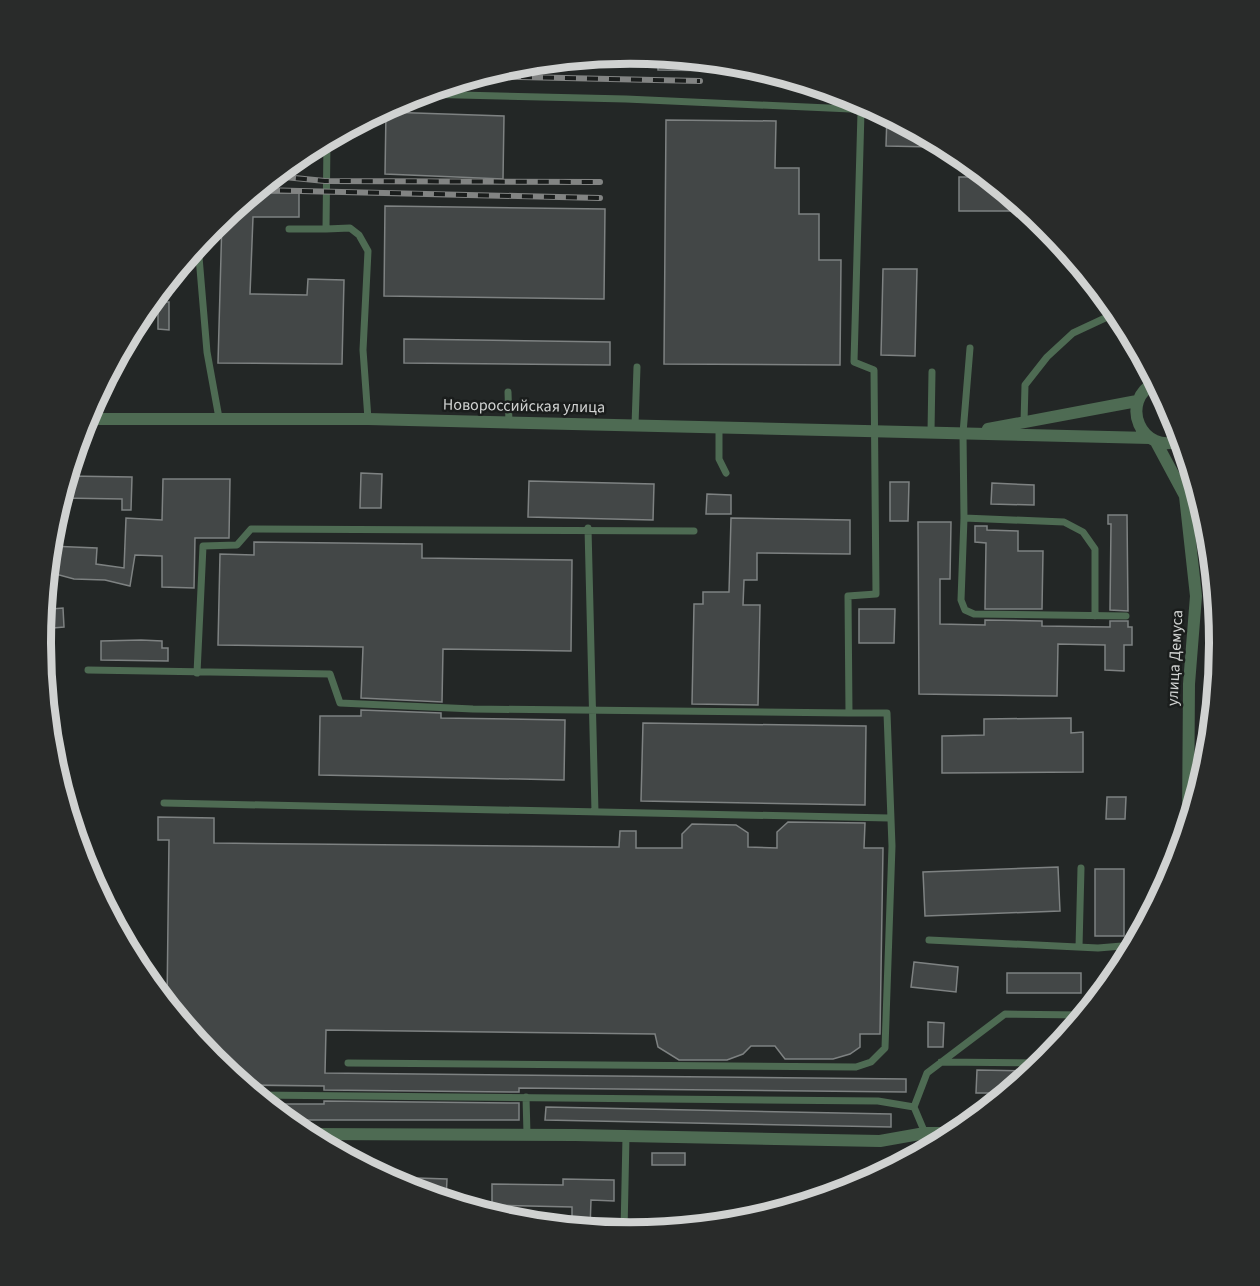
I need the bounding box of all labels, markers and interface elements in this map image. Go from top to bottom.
street label: Новороссийская улица [443,394,605,418]
street label: улица Демуса [1161,609,1189,707]

